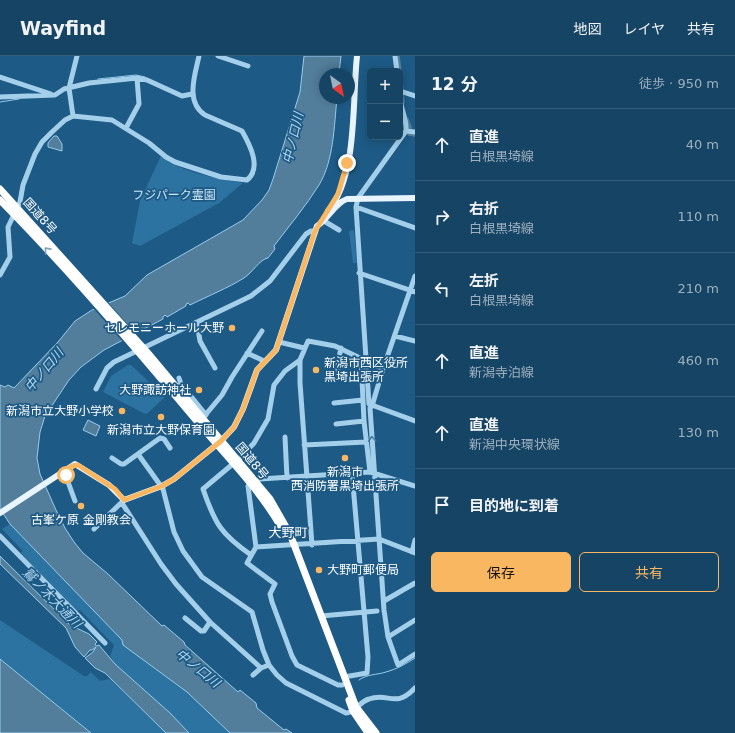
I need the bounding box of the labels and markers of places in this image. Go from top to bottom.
place label: セレモニーホール大野 [104,321,224,335]
marker: セレモニーホール大野 [227,323,237,333]
place label: 新潟市西区役所 黒埼出張所 [324,356,408,384]
marker: 新潟市西区役所 黒埼出張所 [311,365,321,375]
place label: 大野諏訪神社 [119,383,191,397]
marker: 大野諏訪神社 [194,385,204,395]
place label: 新潟市立大野小学校 [6,404,114,418]
marker: 新潟市立大野小学校 [117,406,127,416]
marker: 新潟市立大野保育園 [156,412,166,422]
place label: 新潟市立大野保育園 [107,423,215,437]
marker: 新潟市 西消防署黒埼出張所 [340,453,350,463]
place label: 新潟市 西消防署黒埼出張所 [291,465,399,493]
marker: 古峯ケ原 金剛教会 [76,501,86,511]
place label: 古峯ケ原 金剛教会 [31,513,131,527]
place label: 大野町郵便局 [327,563,399,577]
marker: 大野町郵便局 [314,565,324,575]

